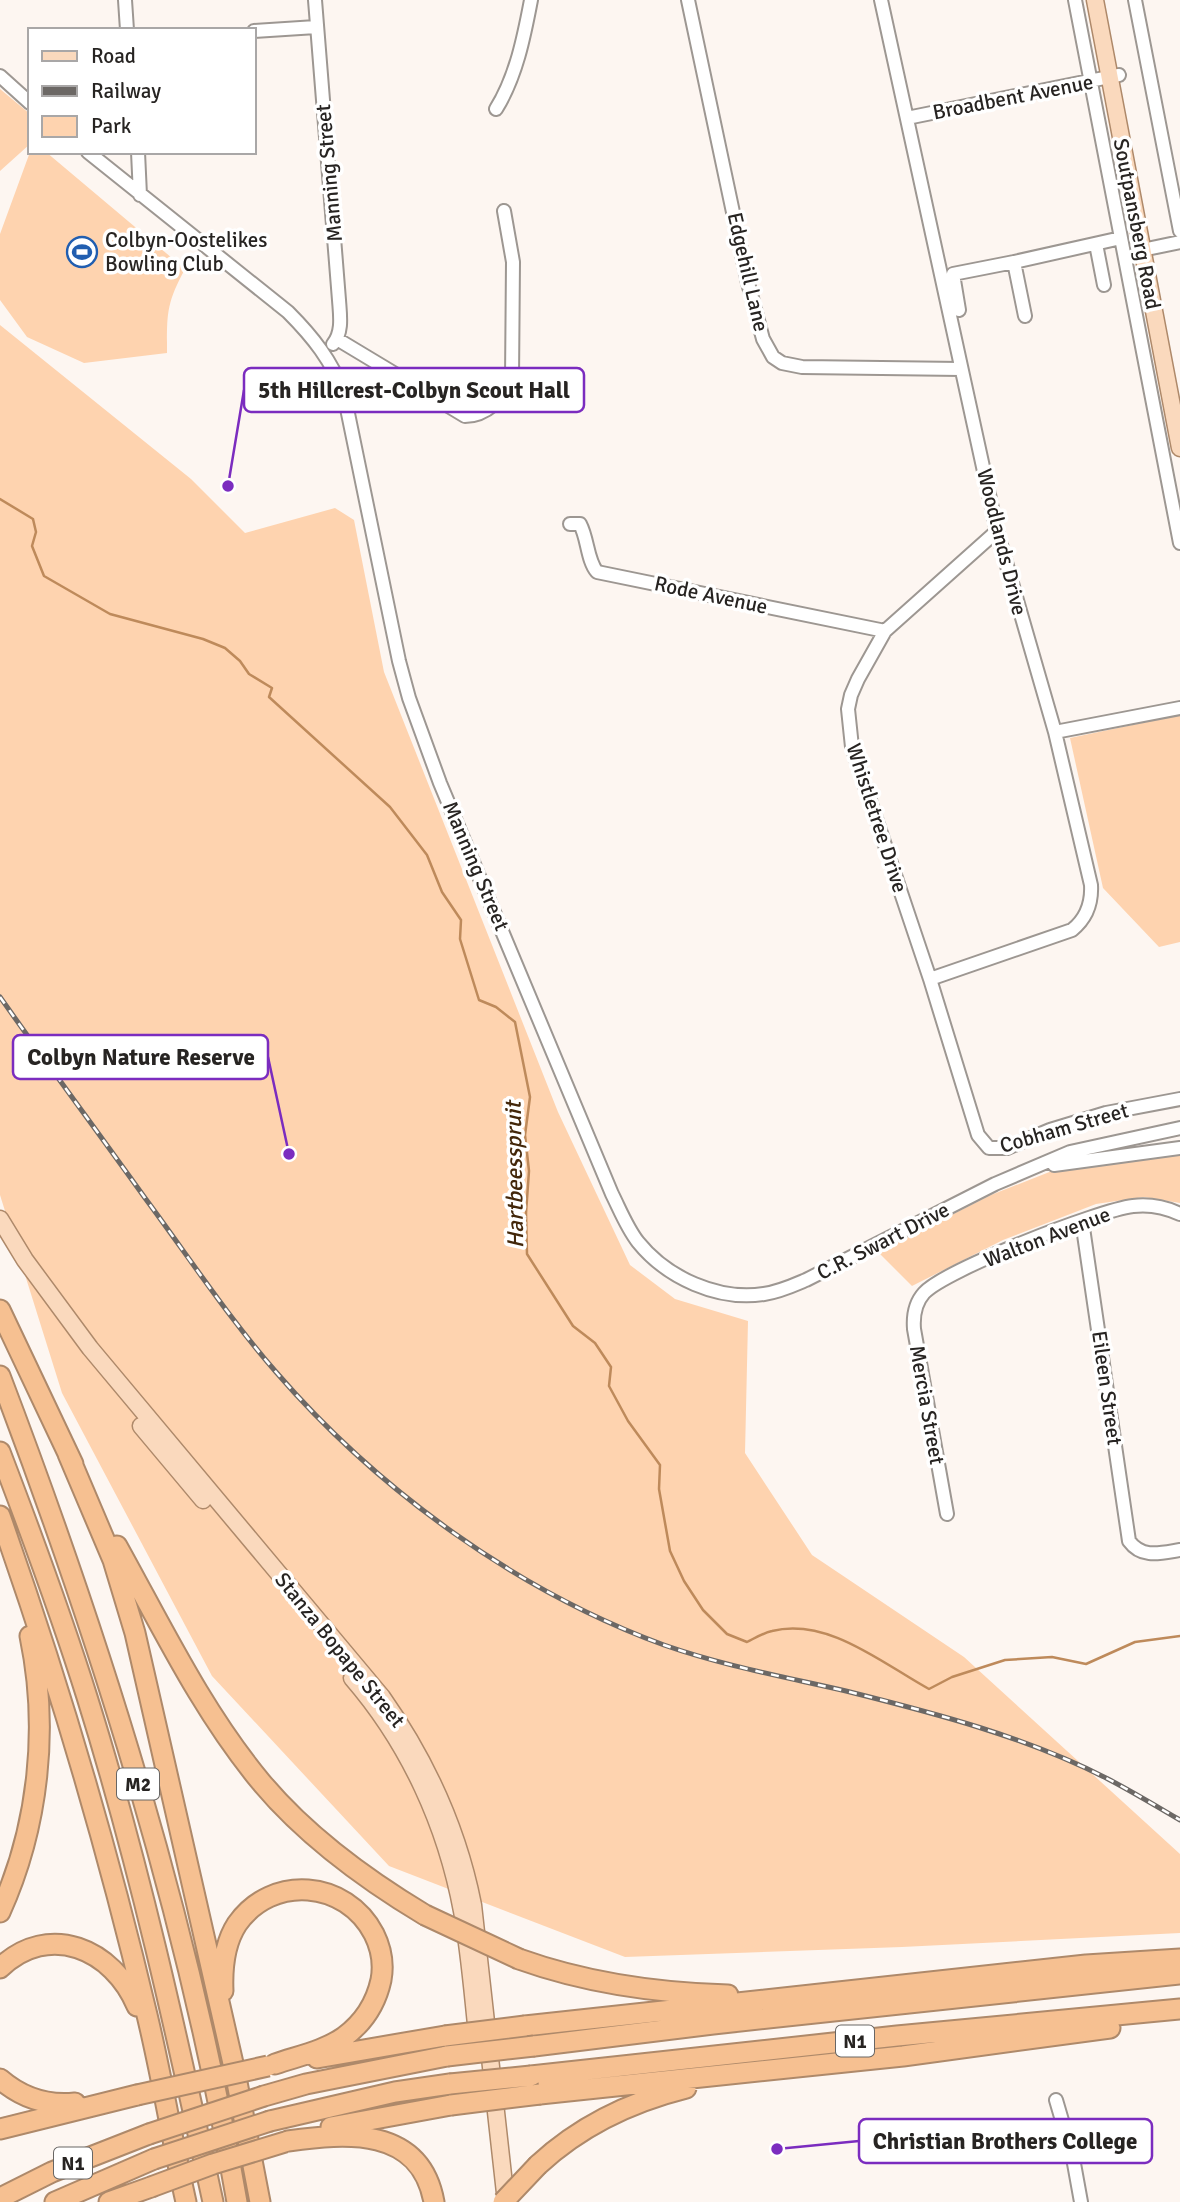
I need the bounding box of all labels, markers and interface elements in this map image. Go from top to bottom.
legend [28,28,256,154]
text: Road [91,43,136,69]
street label: Broadbent Avenue [930,69,1096,125]
text: Railway [91,78,161,104]
street label: Manning Street [310,103,348,243]
text: Park [91,113,132,139]
street label: Soutpansberg Road [1108,136,1166,312]
street label: Edgehill Lane [722,210,774,334]
place label: Colbyn-Oostelikes Bowling Club [105,227,267,277]
sports icon: Colbyn-Oostelikes Bowling Club [65,235,99,269]
callout: 5th Hillcrest-Colbyn Scout Hall [244,368,584,412]
text: 5th Hillcrest-Colbyn Scout Hall [258,376,570,405]
street label: Woodlands Drive [971,466,1033,618]
street label: Rode Avenue [652,570,770,620]
street label: Whistletree Drive [841,740,913,896]
street label: Manning Street [437,797,515,935]
callout: Colbyn Nature Reserve [13,1035,268,1079]
text: Colbyn Nature Reserve [27,1043,255,1072]
street label: Cobham Street [997,1097,1131,1159]
water label: Hartbeesspruit [499,1098,530,1249]
street label: C.R. Swart Drive [813,1197,953,1285]
street label: Walton Avenue [980,1201,1114,1273]
street label: Eileen Street [1086,1329,1128,1447]
street label: Mercia Street [904,1343,950,1467]
street label: Stanza Bopape Street [269,1567,411,1733]
road number: M2 [117,1768,159,1800]
road number: N1 [836,2025,874,2056]
callout: Christian Brothers College [859,2119,1152,2163]
text: Christian Brothers College [873,2127,1137,2156]
road number: N1 [54,2148,92,2178]

